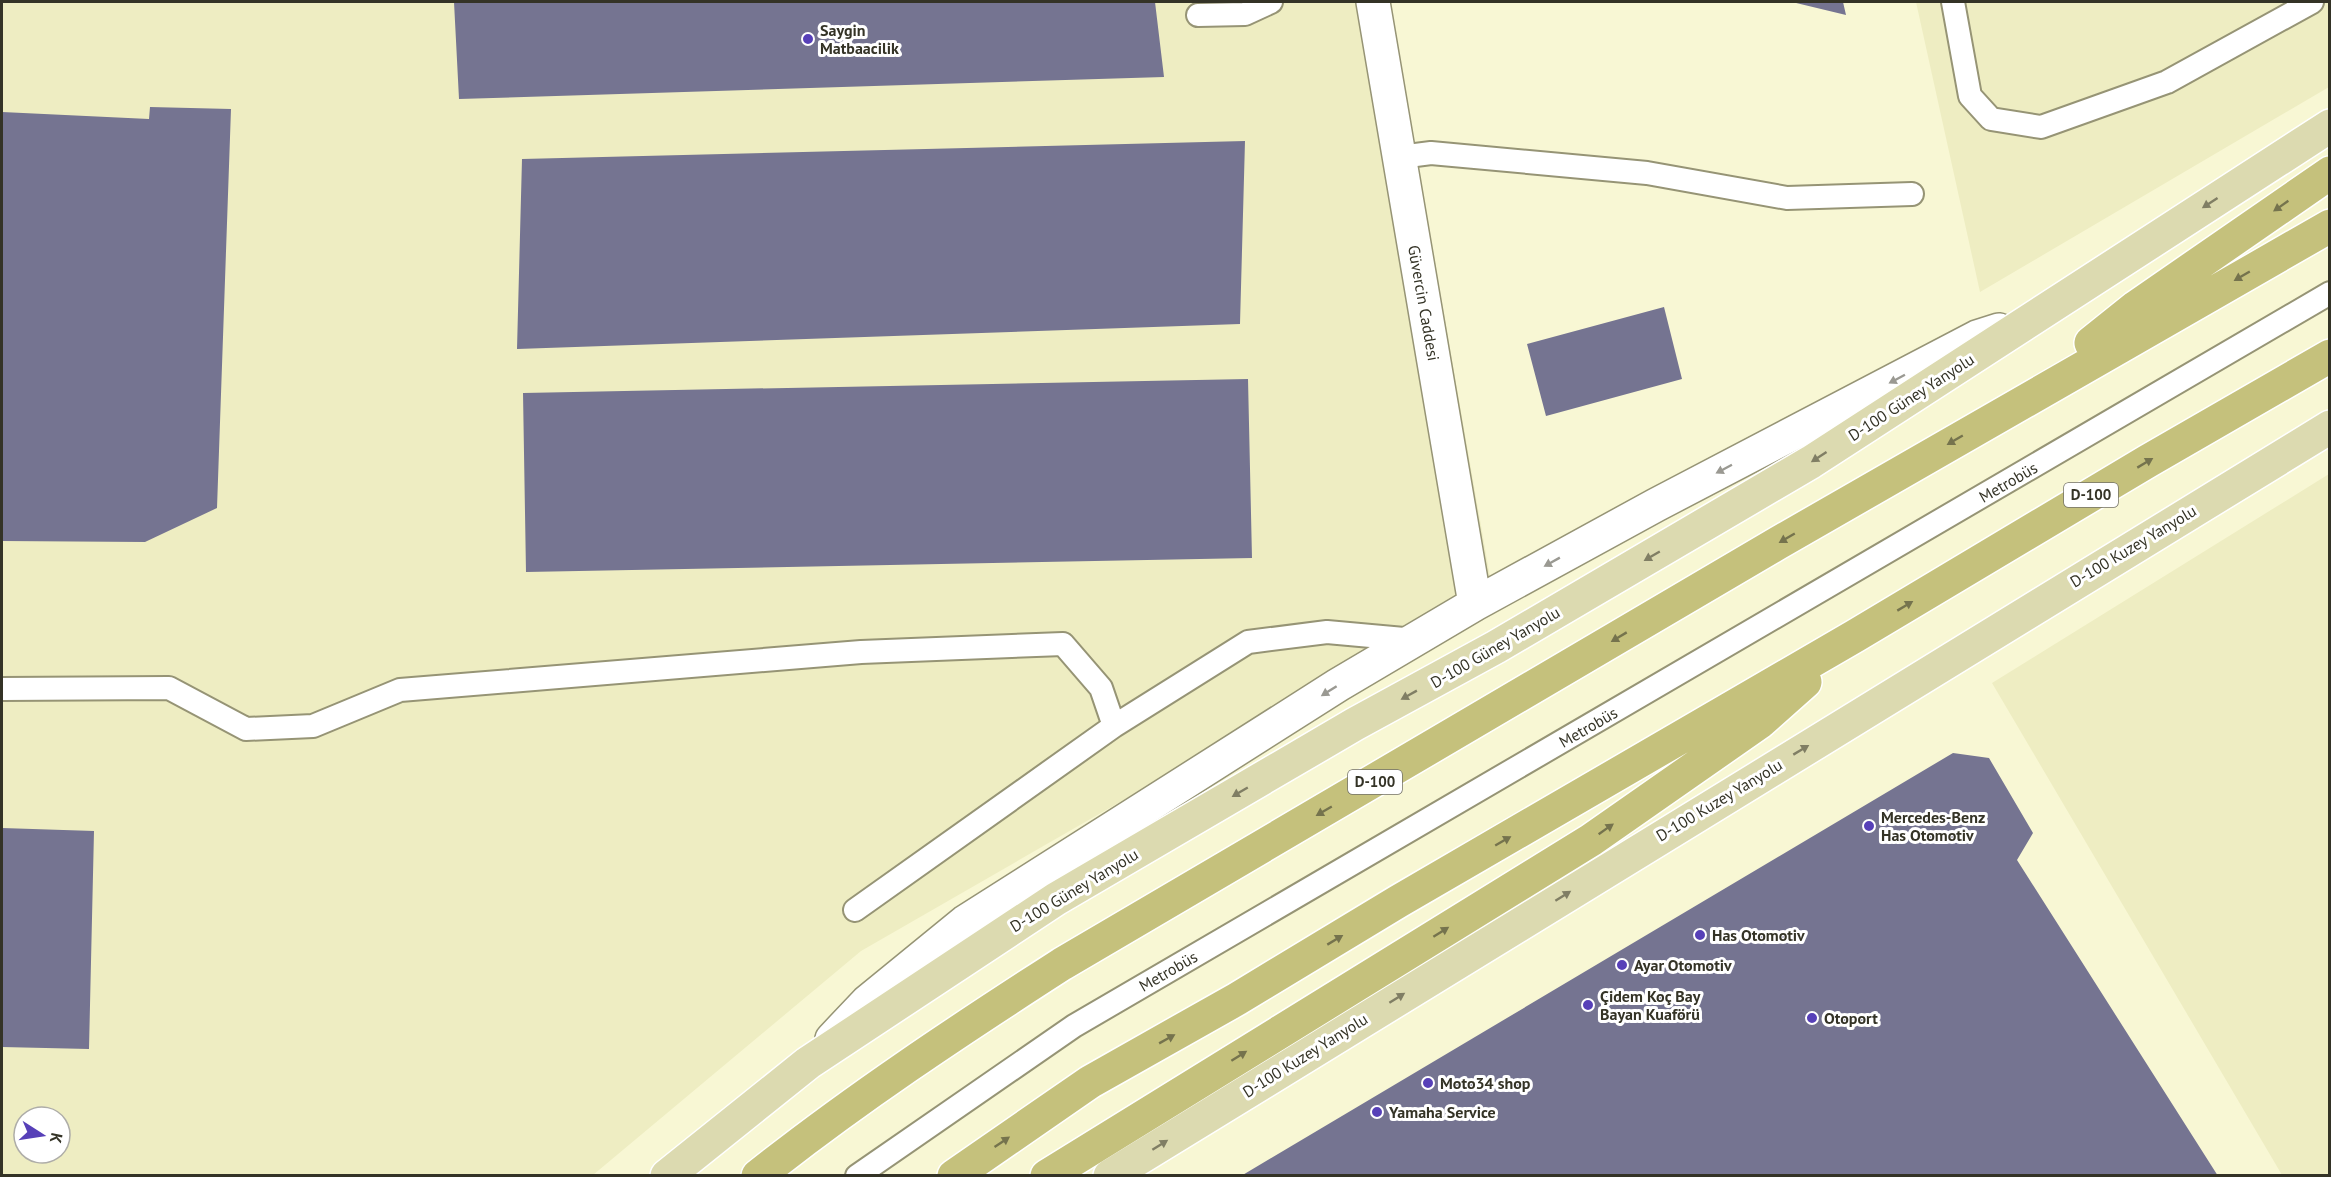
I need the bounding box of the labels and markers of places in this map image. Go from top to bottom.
place label: Saygin Matbaacilik [820,20,899,58]
marker: Saygin Matbaacilik [801,32,815,46]
place label: Mercedes-Benz Has Otomotiv [1881,807,1985,845]
marker: Mercedes-Benz Has Otomotiv [1862,819,1876,833]
place label: Has Otomotiv [1712,925,1805,945]
marker: Has Otomotiv [1693,928,1707,942]
place label: Ayar Otomotiv [1634,955,1732,975]
marker: Ayar Otomotiv [1615,958,1629,972]
place label: Çidem Koç Bay Bayan Kuaförü [1600,986,1701,1024]
marker: Çidem Koç Bay Bayan Kuaförü [1581,998,1595,1012]
place label: Otoport [1824,1008,1878,1028]
marker: Otoport [1805,1011,1819,1025]
place label: Moto34 shop [1440,1073,1531,1093]
marker: Moto34 shop [1421,1076,1435,1090]
place label: Yamaha Service [1388,1102,1496,1122]
marker: Yamaha Service [1370,1105,1384,1119]

